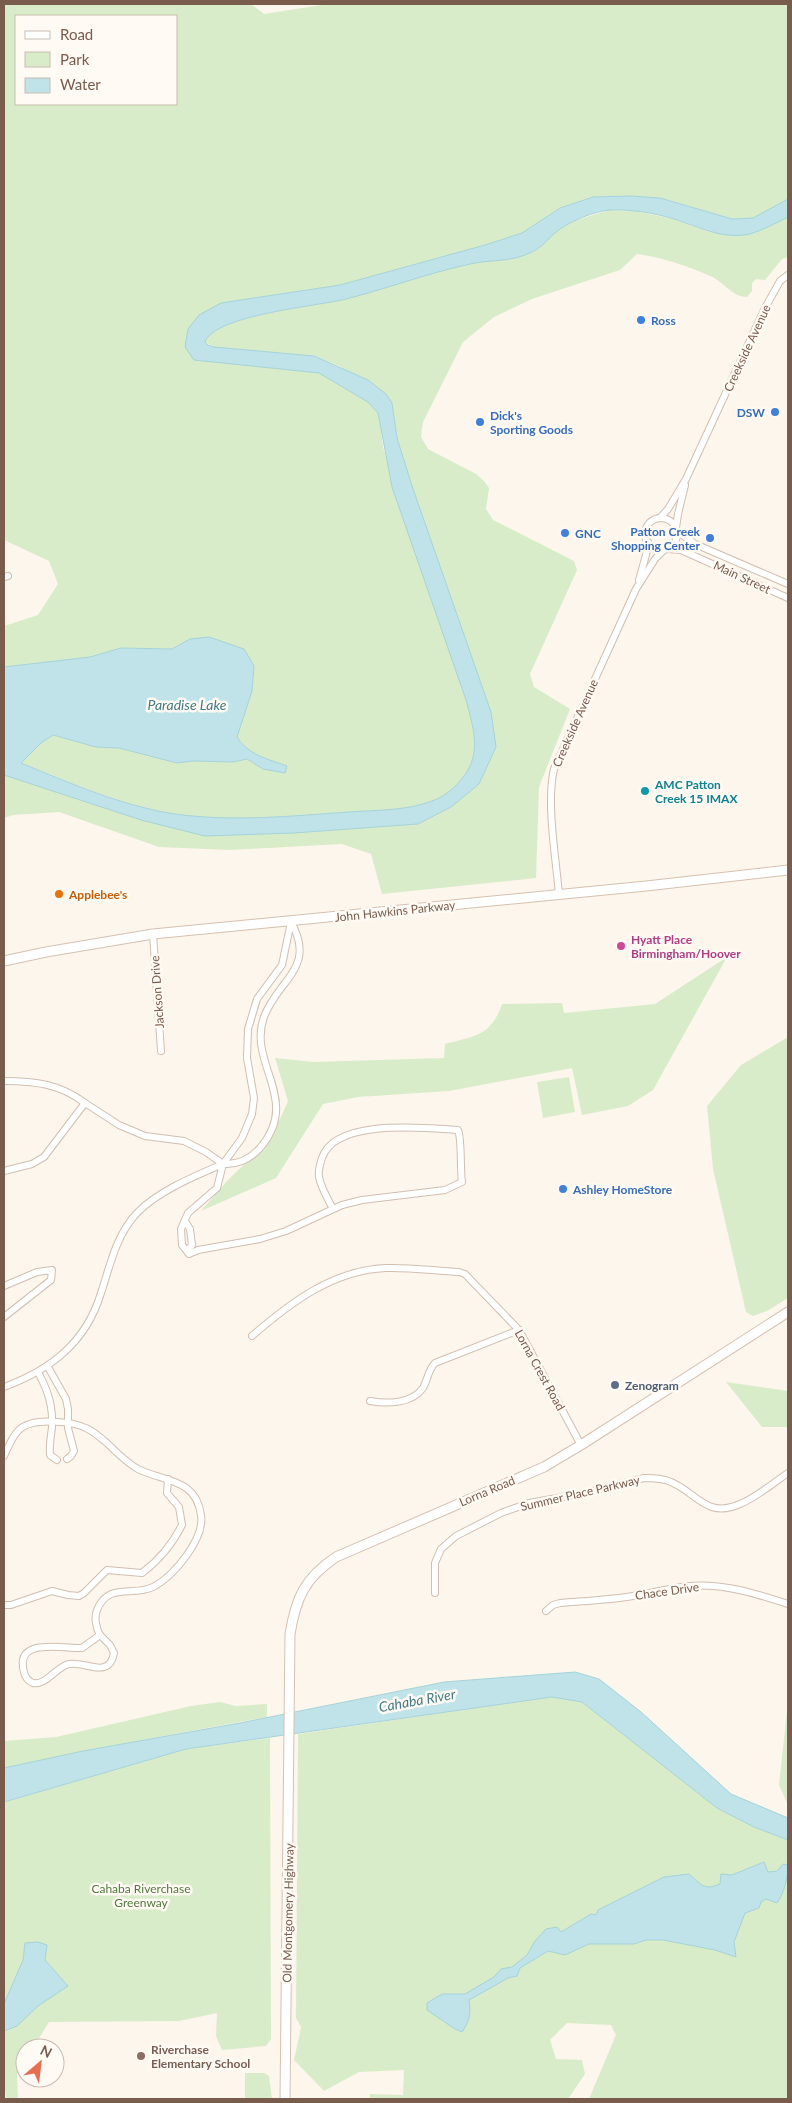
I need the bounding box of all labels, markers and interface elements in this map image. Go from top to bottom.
legend [15,15,178,105]
text: Road [60,25,93,43]
text: Park [60,50,90,68]
text: Water [60,75,101,93]
street label: Creekside Avenue [720,302,774,394]
place label: Ross [651,313,676,328]
marker: Ross [635,314,647,326]
place label: DSW [737,405,765,420]
marker: DSW [769,406,781,418]
place label: Dick's Sporting Goods [490,408,573,437]
marker: Dick's Sporting Goods [474,416,486,428]
place label: Patton Creek Shopping Center [611,524,701,553]
place label: GNC [575,526,601,541]
marker: GNC [559,527,571,539]
marker: Patton Creek Shopping Center [704,532,716,544]
street label: Main Street [711,557,774,597]
street label: Creekside Avenue [549,677,601,769]
water label: Paradise Lake [148,696,227,713]
place label: AMC Patton Creek 15 IMAX [654,777,738,806]
marker: AMC Patton Creek 15 IMAX [639,785,651,797]
place label: Applebee's [68,887,127,902]
marker: Applebee's [53,888,65,900]
street label: John Hawkins Parkway [334,897,457,925]
place label: Hyatt Place Birmingham/Hoover [631,932,741,961]
marker: Hyatt Place Birmingham/Hoover [615,940,627,952]
street label: Jackson Drive [147,955,167,1029]
place label: Ashley HomeStore [572,1182,673,1197]
marker: Ashley HomeStore [557,1183,569,1195]
street label: Lorna Crest Road [512,1327,568,1413]
place label: Zenogram [625,1378,679,1393]
marker: Zenogram [609,1379,621,1391]
street label: Summer Place Parkway [519,1472,642,1514]
street label: Lorna Road [457,1473,517,1509]
street label: Chace Drive [634,1579,700,1603]
water label: Cahaba River [377,1685,457,1715]
street label: Old Montgomery Highway [279,1842,297,1983]
park label: Cahaba Riverchase Greenway [91,1881,191,1910]
north arrow [15,2038,65,2088]
text: N [38,2041,55,2061]
place label: Riverchase Elementary School [151,2042,250,2071]
marker: Riverchase Elementary School [135,2050,147,2062]

